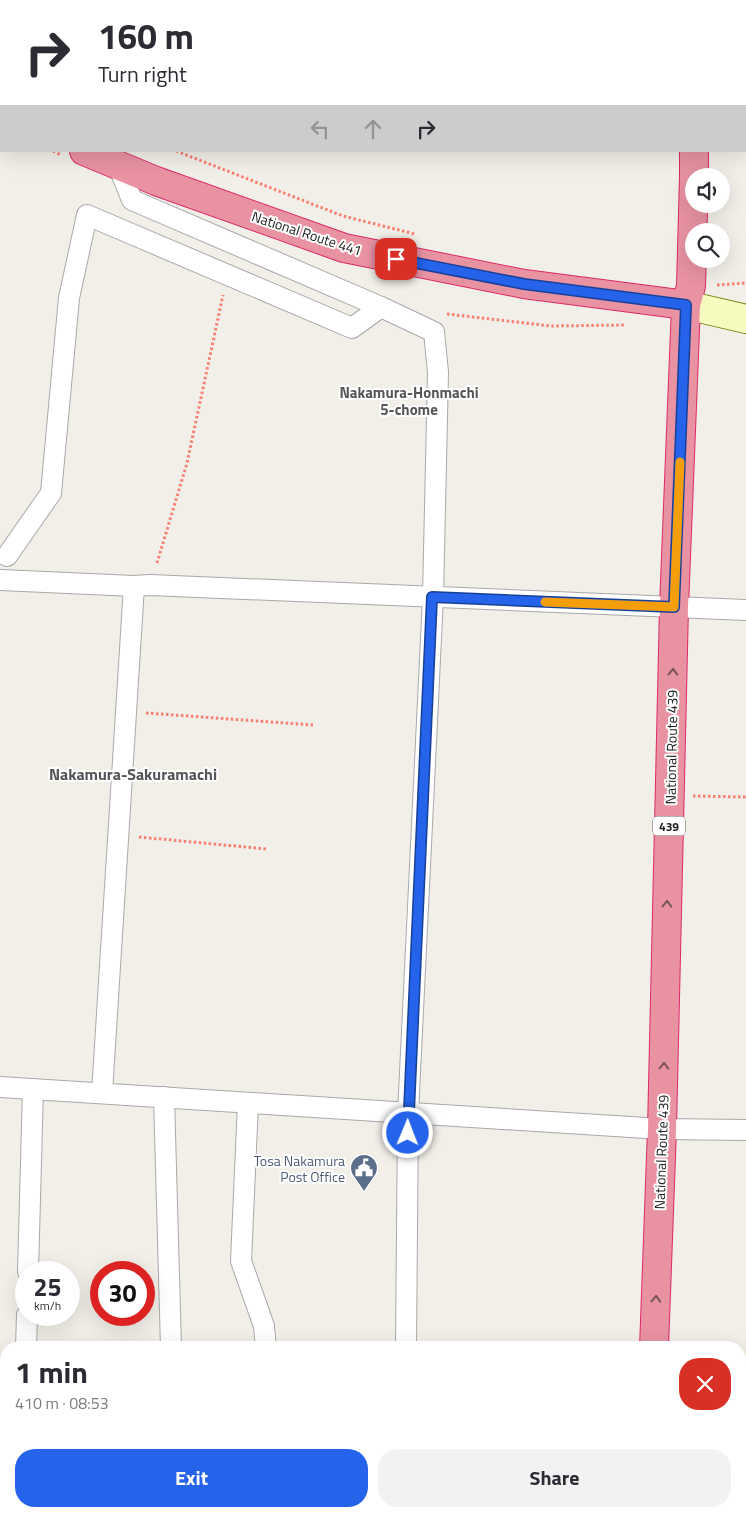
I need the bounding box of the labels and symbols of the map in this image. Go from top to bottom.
street label: National Route 441 [249,205,365,261]
pin [375,238,417,280]
district label: Nakamura-Honmachi 5-chome [339,381,479,421]
one-way arrow [668,667,678,675]
street label: National Route 439 [660,689,683,804]
district label: Nakamura-Sakuramachi [49,762,217,786]
road number: 439 [653,816,685,836]
one-way arrow [662,900,673,908]
one-way arrow [659,1062,669,1070]
street label: National Route 439 [649,1094,673,1210]
position arrow [381,1106,433,1158]
place label: Tosa Nakamura Post Office [254,1150,345,1187]
public building icon: Tosa Nakamura Post Office [349,1153,379,1192]
speed limit sign: 30 [90,1261,155,1326]
one-way arrow [650,1295,661,1303]

